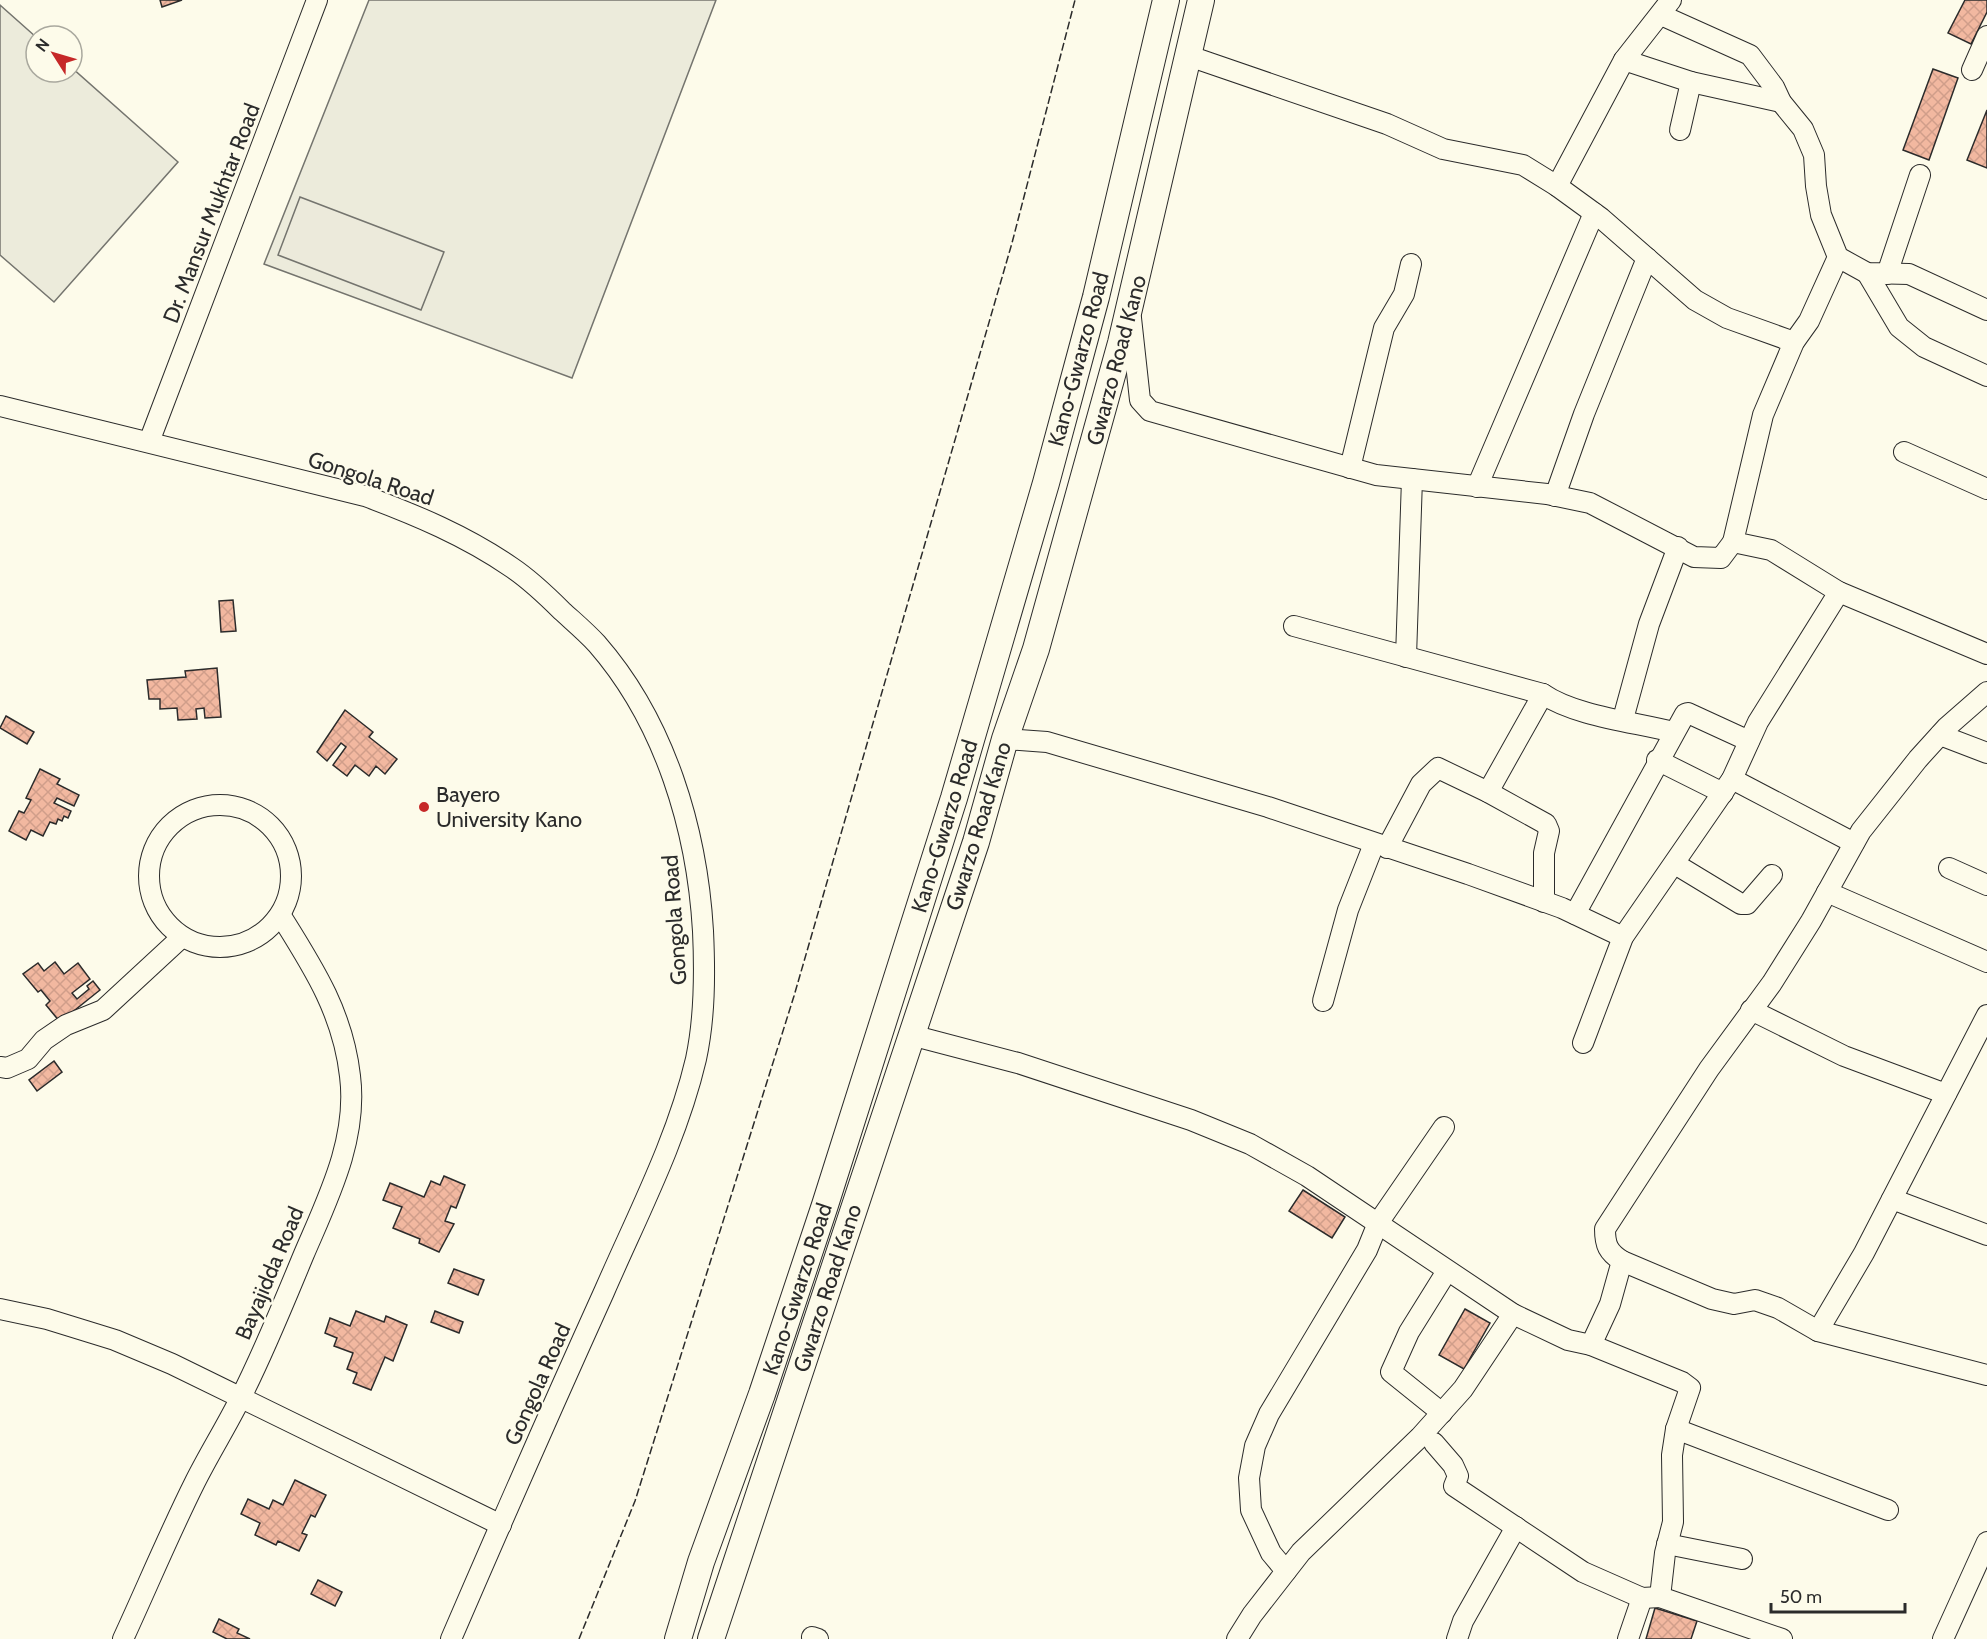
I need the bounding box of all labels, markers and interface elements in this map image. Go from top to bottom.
north arrow [24,24,84,84]
text: N [31,35,53,56]
street label: Dr. Mansur Mukhtar Road [157,100,266,327]
street label: Kano-Gwarzo Road [1042,269,1115,449]
street label: Gwarzo Road Kano [1081,272,1152,448]
street label: Gongola Road [305,445,437,511]
street label: Kano-Gwarzo Road [905,736,984,916]
street label: Gwarzo Road Kano [940,738,1017,914]
place label: Bayero University Kano [436,781,582,833]
marker: Bayero University Kano [417,800,431,814]
street label: Gongola Road [656,854,693,986]
street label: Kano-Gwarzo Road [757,1200,838,1379]
street label: Gwarzo Road Kano [788,1201,867,1376]
street label: Bayajidda Road [229,1203,310,1344]
street label: Gongola Road [499,1319,576,1449]
scale bar [1771,1576,1904,1614]
text: 50 m [1780,1586,1822,1608]

